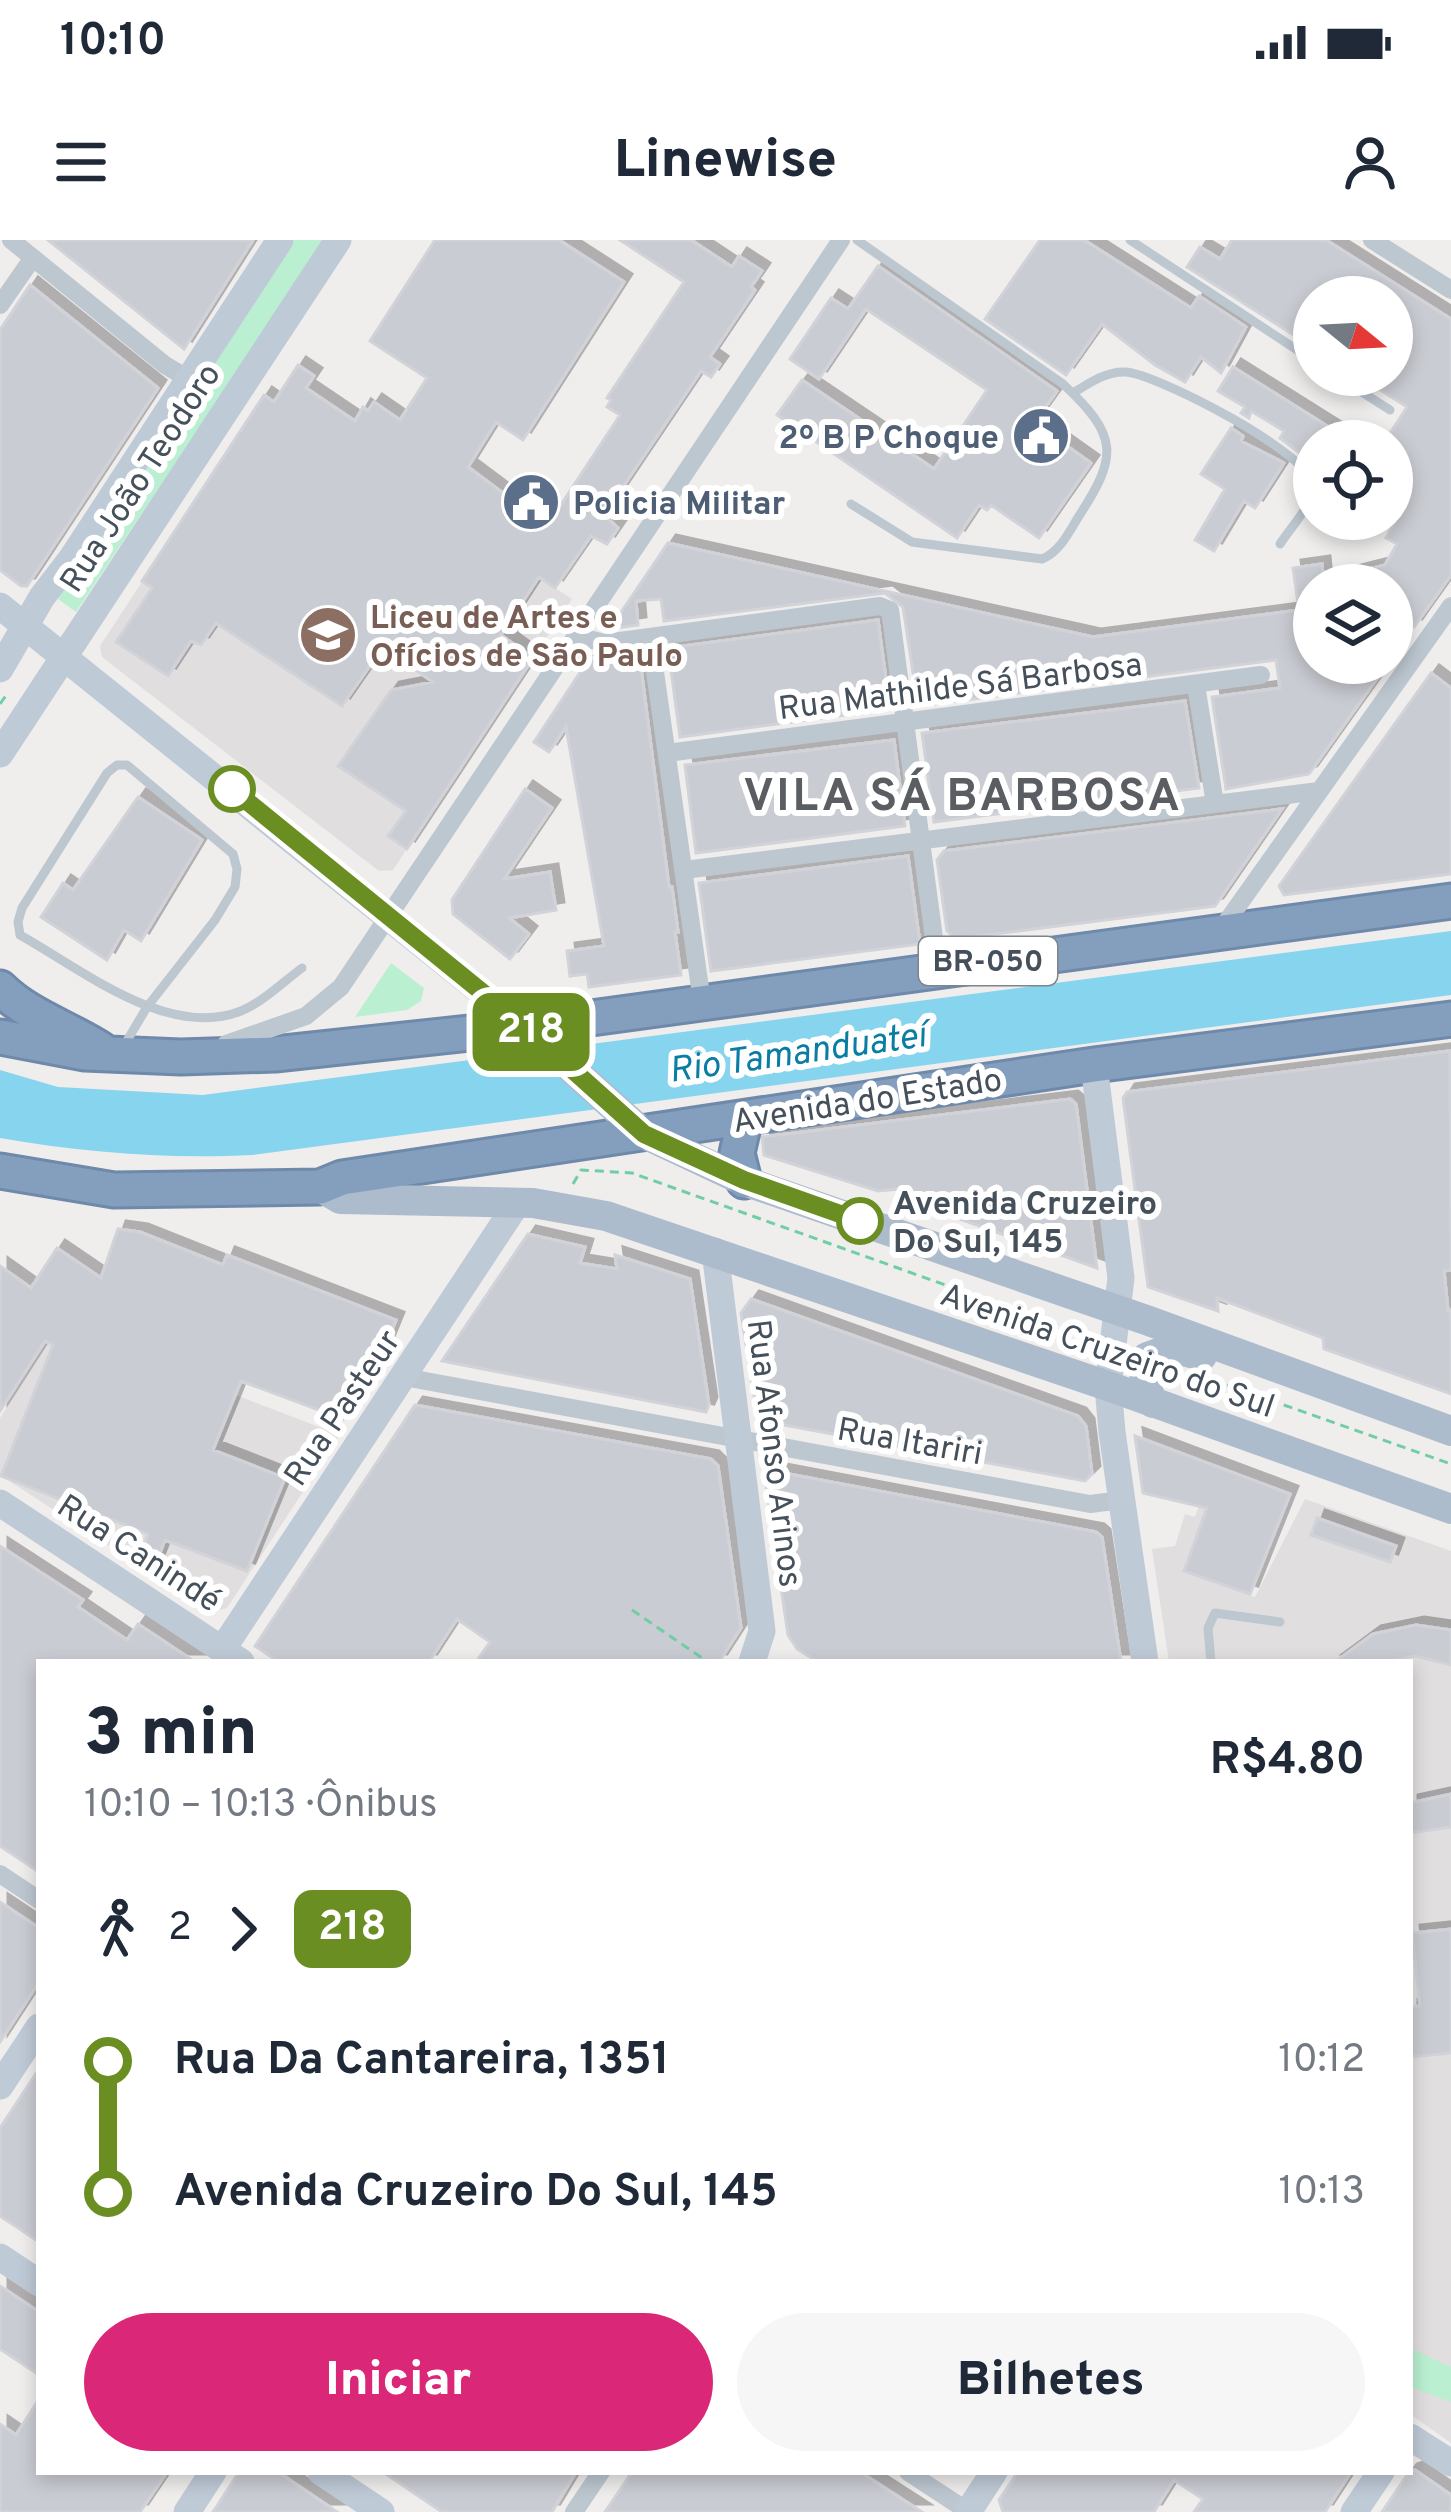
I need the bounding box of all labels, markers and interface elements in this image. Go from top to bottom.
text: 10:10 [60,14,166,71]
text: Linewise [614,128,837,197]
icon: menu [48,129,114,195]
icon: person [1337,129,1403,195]
north arrow [1293,276,1413,396]
map controls [1293,276,1413,684]
street label: Rua João Teodoro [53,357,232,602]
public building icon: 2º B P Choque [1010,405,1072,467]
place label: 2º B P Choque [779,419,999,461]
button: locate [1293,420,1413,540]
public building icon: Policia Militar [500,471,562,533]
place label: Policia Militar [573,485,785,527]
button: layers [1293,564,1413,684]
place label: Liceu de Artes e Ofícios de São Paulo [370,599,683,679]
school or university icon: Liceu de Artes e Ofícios de São Paulo [297,604,359,666]
street label: Rua Mathilde Sá Barbosa [776,646,1145,732]
unlabelled marker [210,767,254,811]
district label: VILA SÁ BARBOSA [743,767,1183,827]
road number: BR-050 [919,937,1057,985]
line badge: 218 [462,993,600,1071]
text: 218 [497,1005,565,1058]
water label: Rio Tamanduateí [666,1013,937,1096]
street label: Avenida do Estado [730,1061,1005,1145]
place label: Avenida Cruzeiro Do Sul, 145 [893,1185,1157,1265]
marker: Avenida Cruzeiro Do Sul, 145 [838,1199,882,1243]
street label: Avenida Cruzeiro do Sul [934,1276,1279,1430]
street label: Rua Afonso Arinos [735,1317,809,1590]
street label: Rua Pasteur [277,1323,412,1495]
street label: Rua Itariri [833,1411,985,1477]
street label: Rua Canindé [48,1487,228,1624]
text: 3 min [84,1695,258,1778]
text: R$4.80 [1210,1733,1365,1790]
text: 10:10 – 10:13 · Ônibus [84,1782,438,1831]
icon: walk [84,1896,150,1962]
icon: forward [210,1896,276,1962]
text: 218 [318,1902,387,1955]
text: 2 [168,1905,192,1954]
text: Rua Da Cantareira, 1351 [174,2033,670,2090]
text: 10:12 [1278,2037,1365,2086]
text: Avenida Cruzeiro Do Sul, 145 [174,2165,778,2222]
text: 10:13 [1279,2169,1365,2218]
button: Iniciar [84,2313,713,2451]
button: Bilhetes [737,2313,1365,2451]

